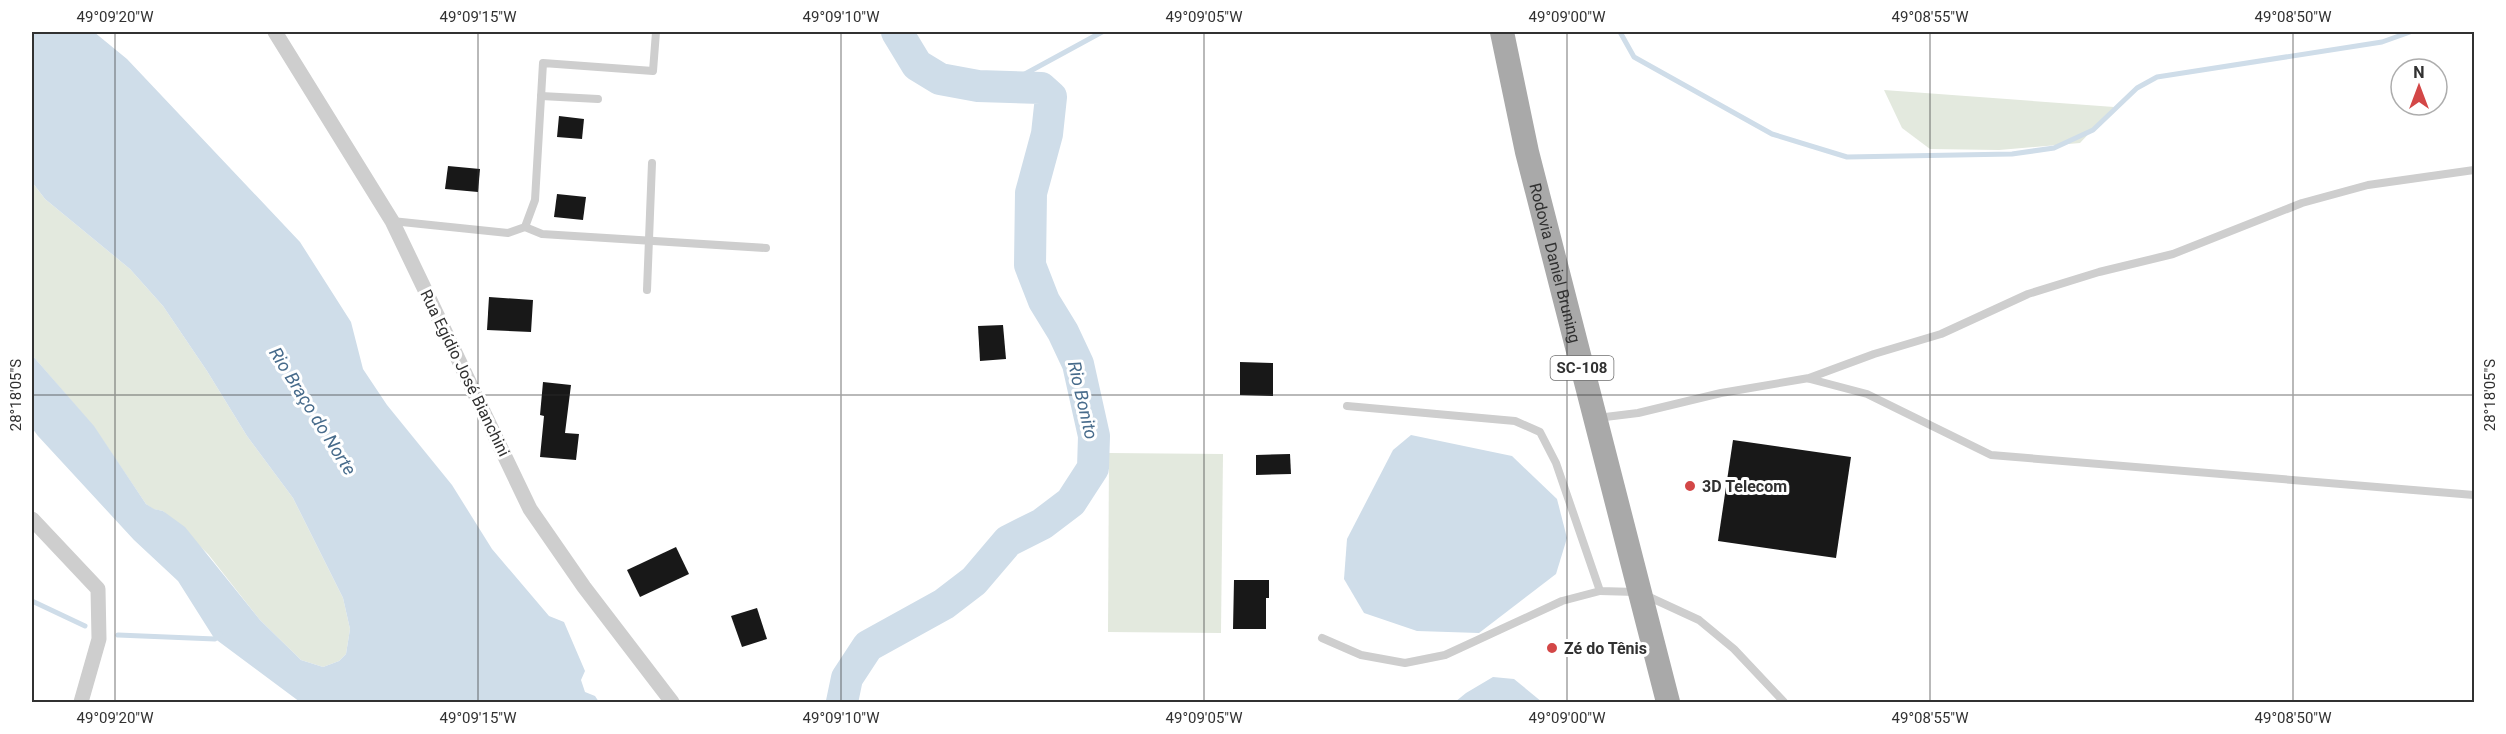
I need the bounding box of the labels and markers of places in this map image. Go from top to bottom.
place label: 3D Telecom [1702,477,1787,496]
marker: 3D Telecom [1683,479,1697,493]
place label: Zé do Tênis [1564,639,1647,658]
marker: Zé do Tênis [1545,641,1559,655]

